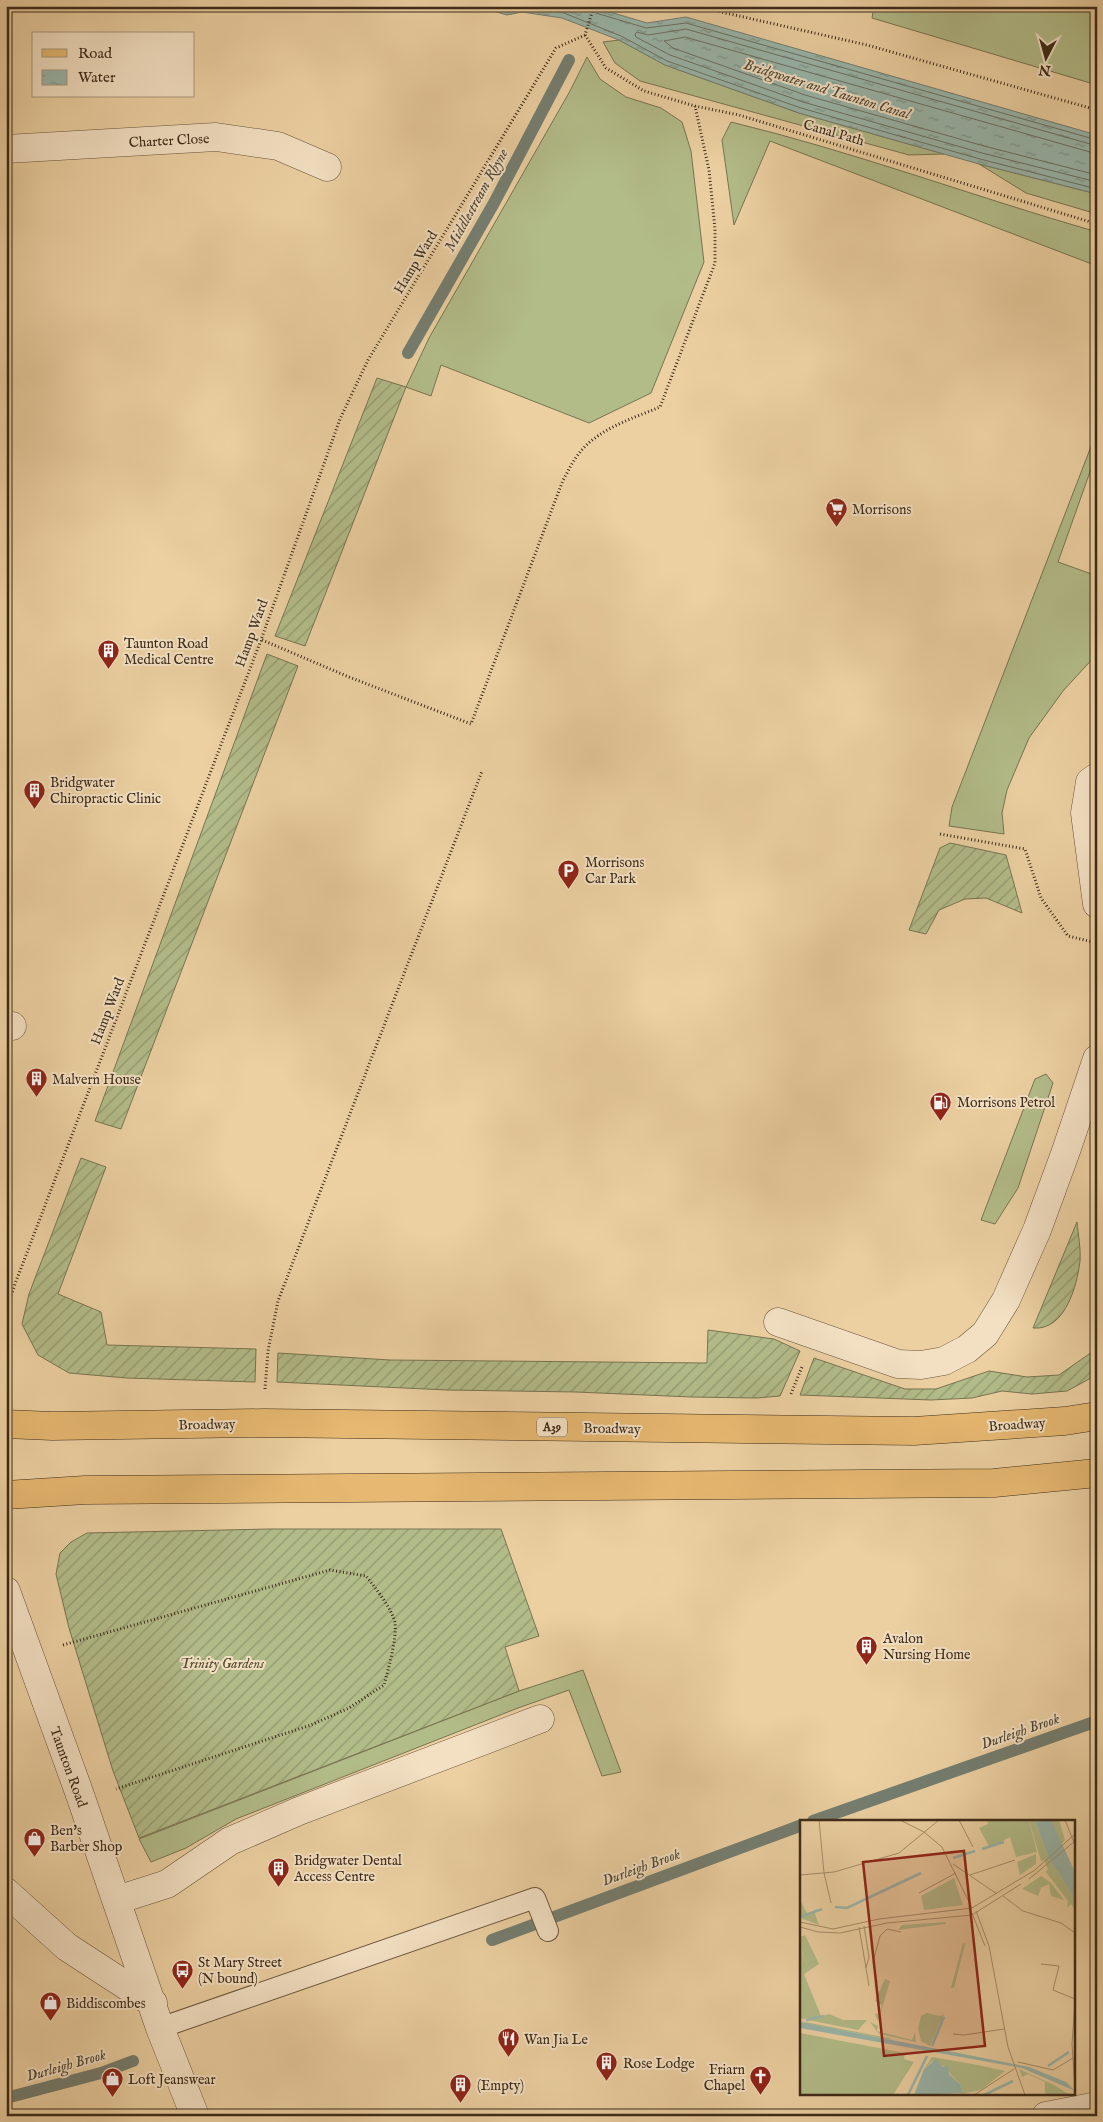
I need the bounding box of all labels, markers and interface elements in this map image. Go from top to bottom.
legend [32,32,195,98]
north arrow [1020,32,1070,82]
text: Road [78,44,113,63]
water label: Bridgwater and Taunton Canal [741,55,914,125]
text: N [1038,60,1053,80]
text: Water [78,68,116,87]
street label: Canal Path [801,116,867,150]
street label: Charter Close [128,130,210,152]
water label: Middlestream Rhyne [440,145,513,255]
street label: Hamp Ward [390,227,442,297]
supermarket icon: Morrisons [824,497,848,528]
place label: Morrisons [852,501,911,519]
street label: Hamp Ward [231,597,273,670]
place label: Taunton Road Medical Centre [124,635,214,669]
building icon: Taunton Road Medical Centre [96,639,120,670]
place label: Bridgwater Chiropractic Clinic [50,774,161,808]
building icon: Bridgwater Chiropractic Clinic [22,778,46,809]
place label: Morrisons Car Park [585,854,644,888]
parking icon: Morrisons Car Park [557,858,581,889]
street label: Hamp Ward [87,975,129,1048]
building icon: Malvern House [24,1067,48,1098]
place label: Malvern House [52,1071,142,1089]
fuel station icon: Morrisons Petrol [929,1090,953,1121]
place label: Morrisons Petrol [957,1094,1055,1112]
street label: Broadway [988,1414,1046,1436]
street label: Broadway [178,1415,236,1434]
road number: A39 [537,1418,567,1436]
street label: Broadway [583,1420,641,1439]
place label: Avalon Nursing Home [882,1630,971,1664]
building icon: Avalon Nursing Home [855,1634,879,1665]
park label: Trinity Gardens [180,1655,265,1673]
water label: Durleigh Brook [978,1709,1062,1755]
street label: Taunton Road [45,1725,91,1811]
inset map [800,1820,1076,2094]
place label: Ben's Barber Shop [50,1822,123,1856]
shop icon: Ben's Barber Shop [22,1826,46,1857]
water label: Durleigh Brook [599,1845,683,1891]
place label: Bridgwater Dental Access Centre [293,1852,402,1886]
building icon: Bridgwater Dental Access Centre [266,1856,290,1887]
place label: St Mary Street (N bound) [198,1954,282,1988]
bus stop icon: St Mary Street (N bound) [170,1958,194,1989]
shop icon: Biddiscombes [38,1991,62,2022]
place label: Biddiscombes [66,1995,146,2013]
restaurant icon: Wan Jia Le [496,2027,520,2058]
place label: Wan Jia Le [524,2031,589,2049]
water label: Durleigh Brook [24,2045,108,2087]
building icon: Rose Lodge [595,2051,619,2082]
place label: Rose Lodge [623,2055,695,2073]
place label: Friarn Chapel [704,2061,746,2095]
church icon: Friarn Chapel [749,2065,773,2096]
shop icon: Loft Jeanswear [100,2067,124,2098]
place label: Loft Jeanswear [128,2071,216,2089]
building icon: (Empty) [449,2073,473,2104]
place label: (Empty) [477,2077,524,2095]

